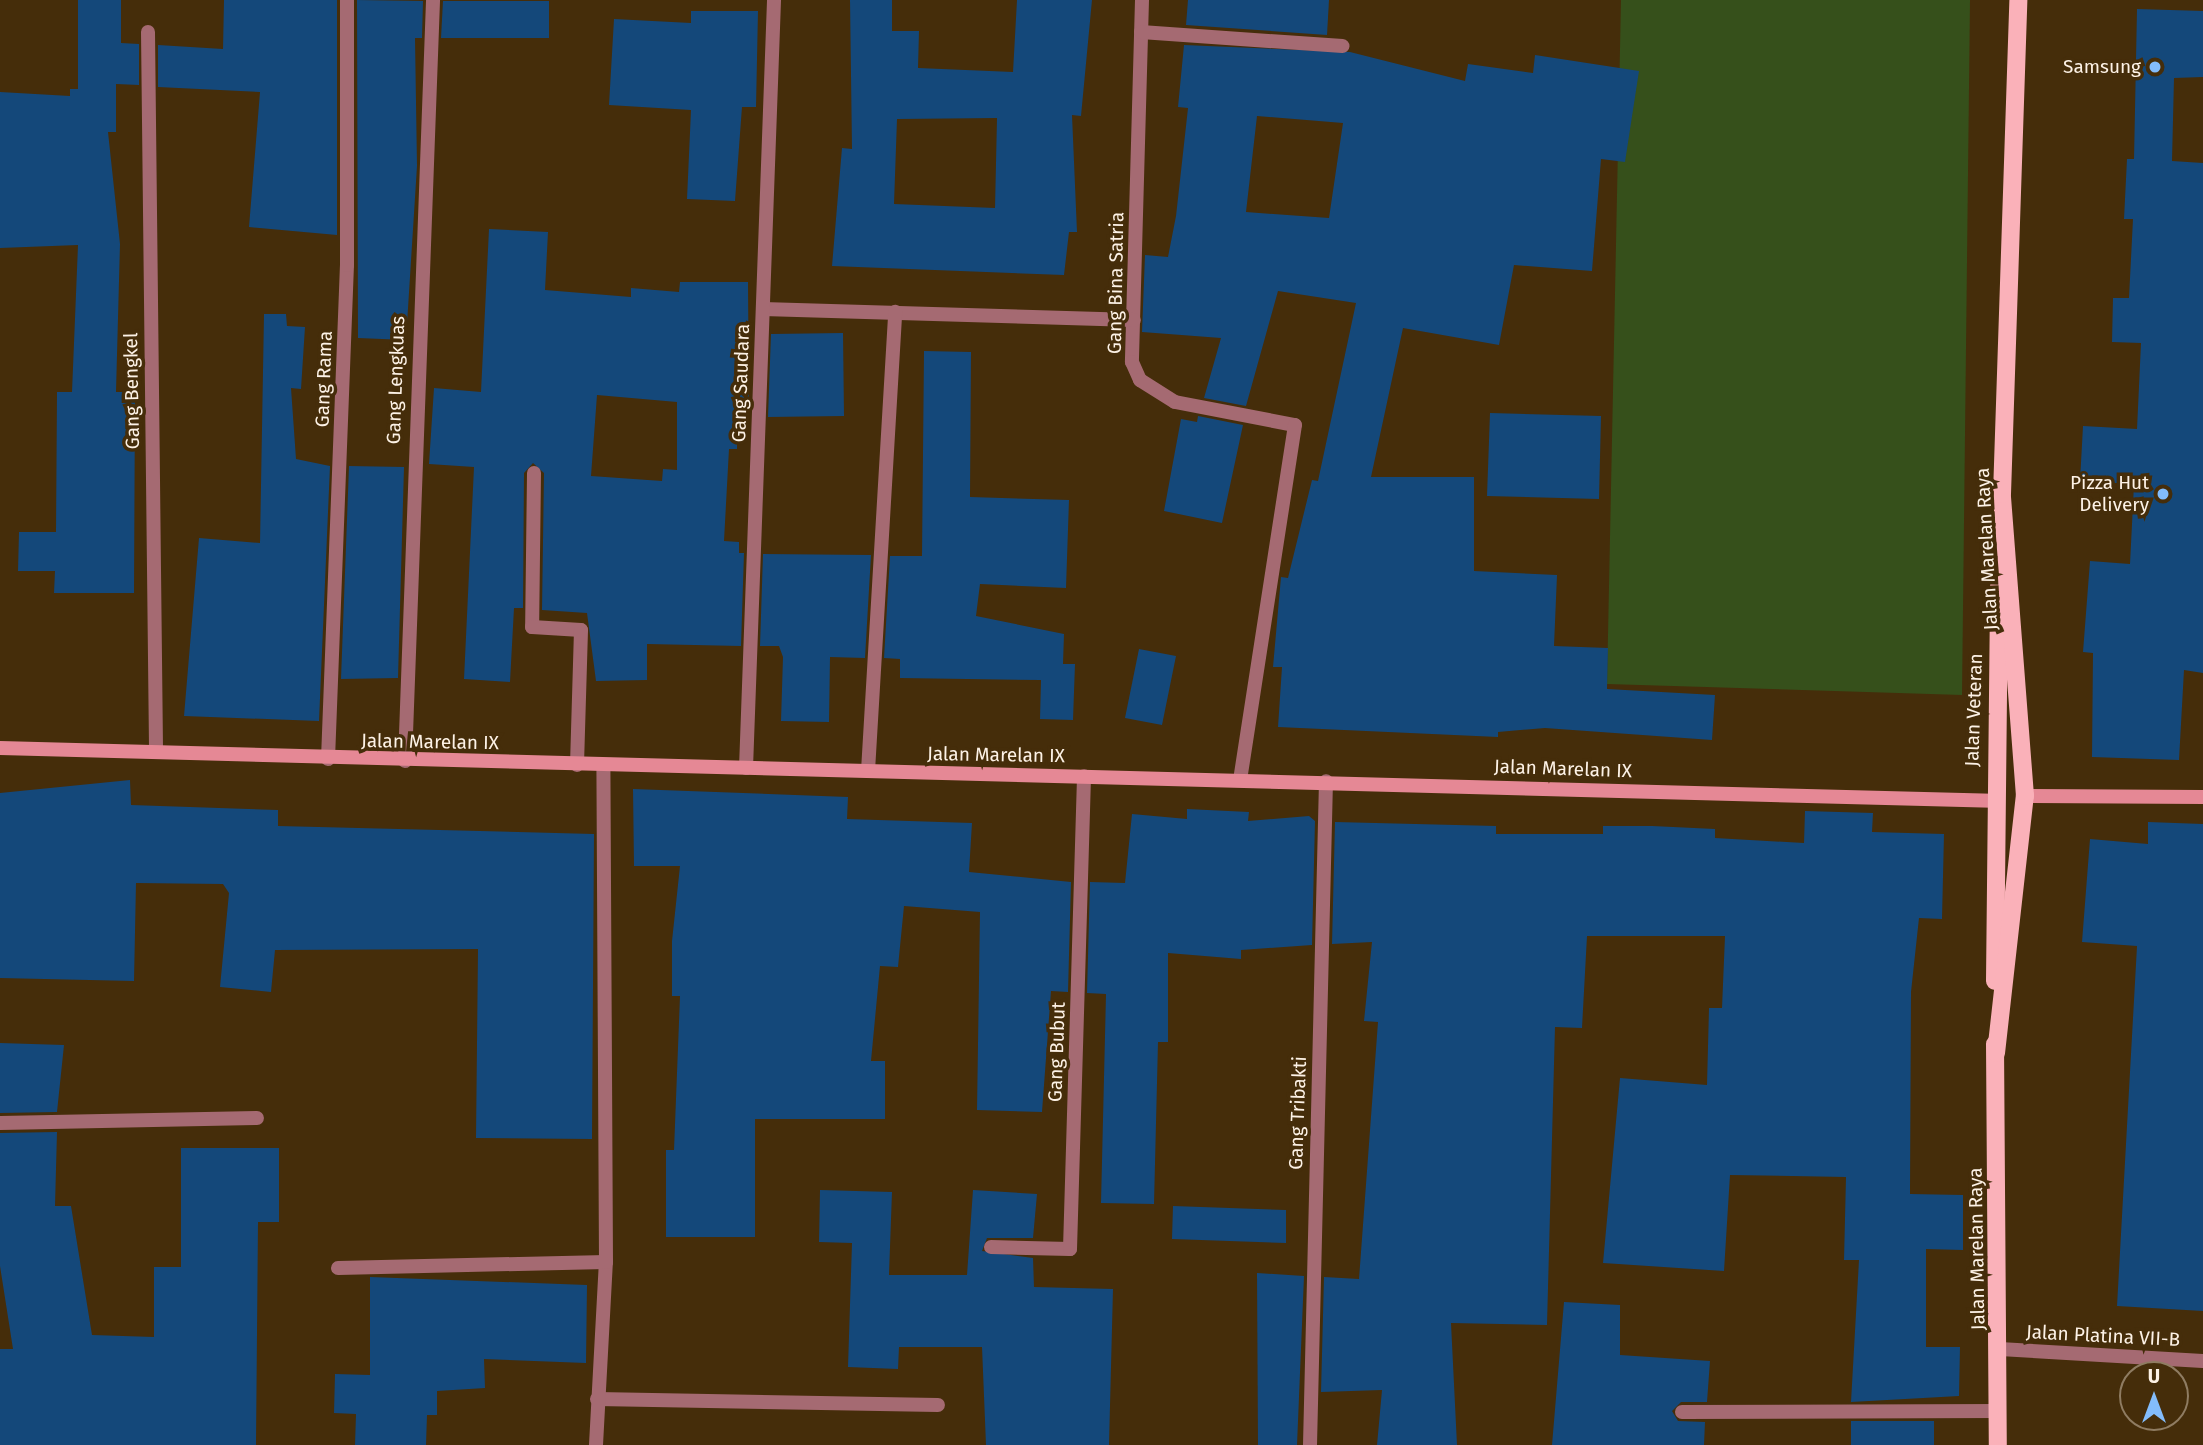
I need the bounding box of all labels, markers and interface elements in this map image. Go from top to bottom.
place label: Samsung [2063,56,2141,78]
marker: Samsung [2147,59,2163,75]
street label: Gang Bina Satria [1103,212,1129,354]
street label: Gang Lengkuas [382,315,410,445]
street label: Gang Saudara [728,323,754,443]
street label: Gang Rama [311,330,337,428]
street label: Gang Bengkel [120,332,144,450]
street label: Jalan Marelan Raya [1971,467,2003,631]
place label: Pizza Hut Delivery [2070,472,2149,516]
marker: Pizza Hut Delivery [2155,486,2171,502]
street label: Jalan Veteran [1961,653,1987,767]
street label: Jalan Marelan IX [361,729,499,755]
street label: Jalan Marelan IX [927,742,1065,768]
street label: Jalan Marelan IX [1494,755,1632,783]
street label: Gang Bubut [1044,1002,1070,1102]
street label: Gang Tribakti [1285,1056,1311,1170]
street label: Jalan Marelan Raya [1964,1167,1990,1331]
street label: Jalan Platina VII-B [2025,1321,2181,1351]
north arrow [2119,1361,2189,1431]
text: U [2148,1365,2160,1388]

